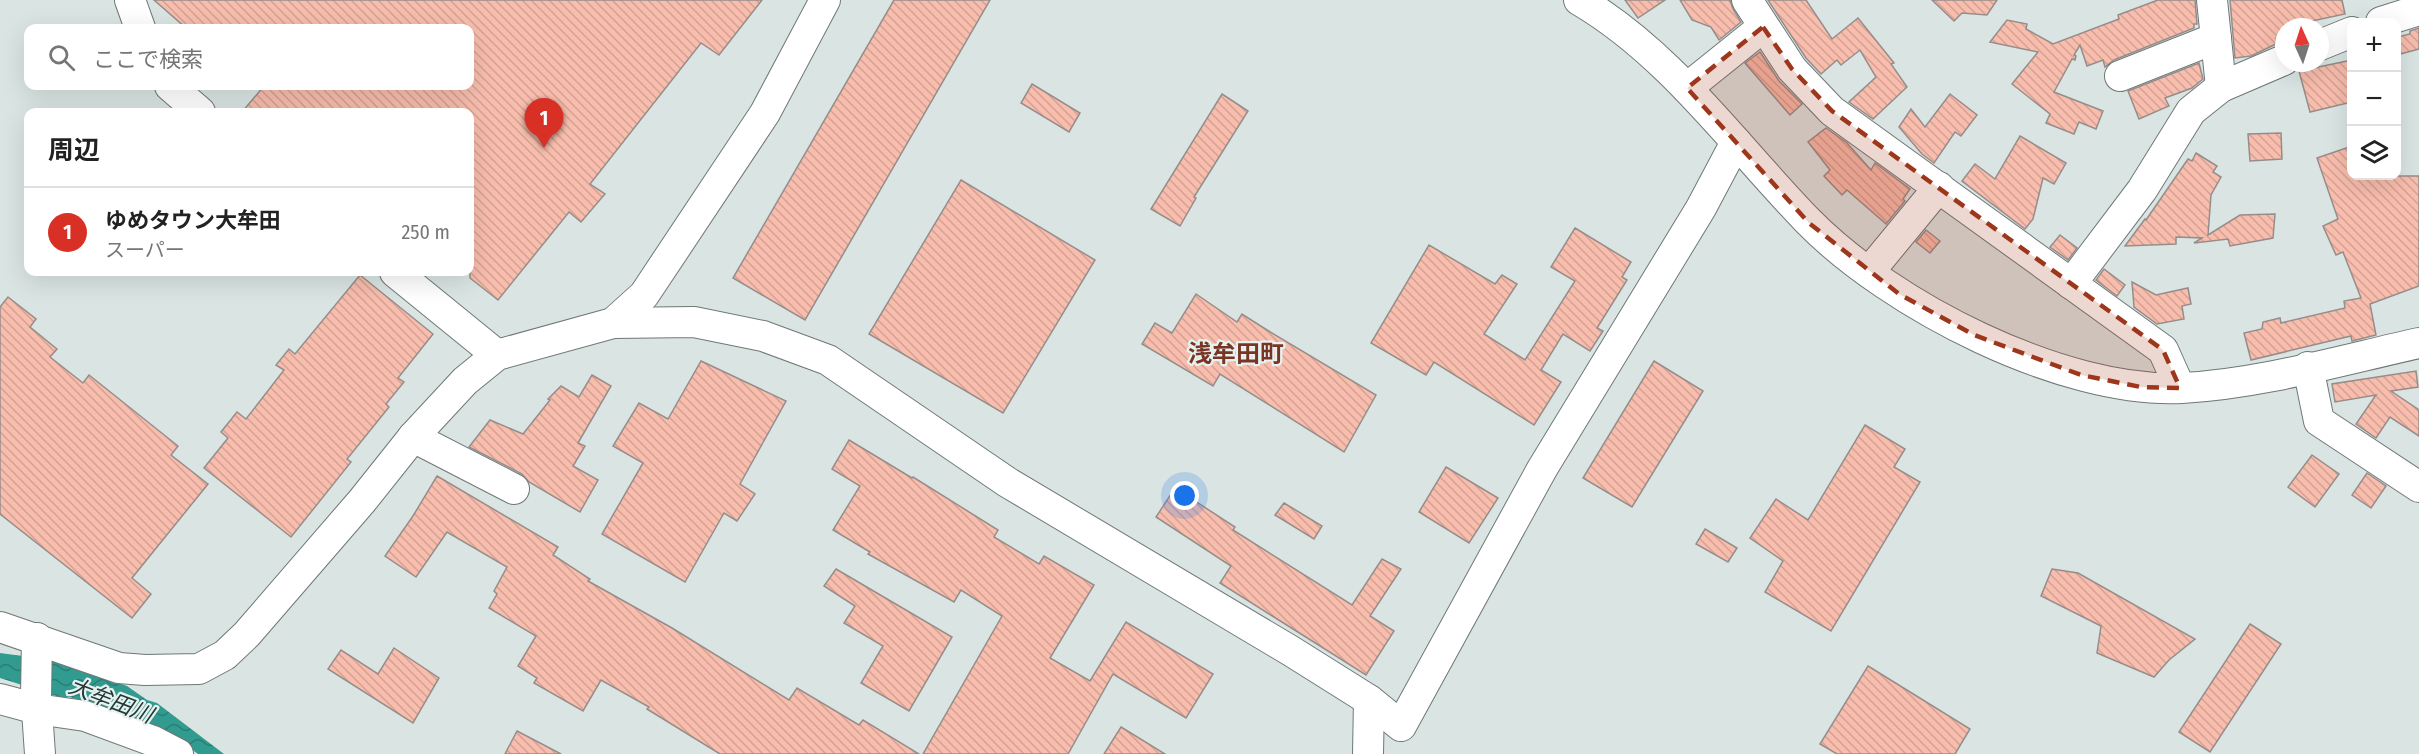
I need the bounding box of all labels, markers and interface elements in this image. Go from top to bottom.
north arrow [2275,18,2329,72]
map controls [2347,18,2401,180]
button: + [2347,18,2401,72]
search box [24,24,474,90]
icon: search [45,41,78,74]
text: ここで検索 [93,46,203,73]
button: − [2347,72,2401,126]
pin: 1 [524,98,564,148]
button: layers [2347,126,2401,180]
text: 周辺 [48,135,100,166]
text: ゆめタウン大牟田 [105,207,281,234]
text: 1 [63,220,72,244]
text: 250 m [402,220,450,244]
text: スーパー [105,238,185,262]
district label: 浅牟田町 [1188,340,1284,368]
your location [1170,481,1199,510]
water label: 大牟田川 [65,672,159,730]

